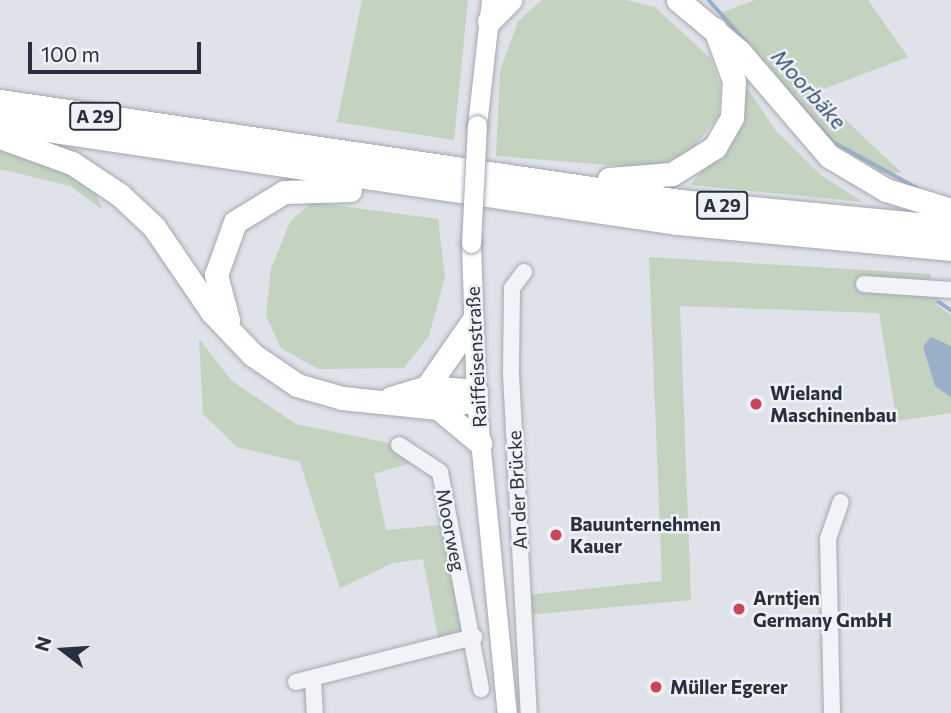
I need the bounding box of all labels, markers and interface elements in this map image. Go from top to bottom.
scale bar [32,28,205,72]
text: 100 m [41,41,100,66]
water label: Moorbäke [767,44,851,134]
road number: A 29 [69,102,121,131]
road number: A 29 [696,190,748,220]
street label: Raiffeisenstraße [461,286,491,428]
place label: Wieland Maschinenbau [770,382,897,426]
marker: Wieland Maschinenbau [748,396,764,412]
street label: An der Brücke [502,430,532,550]
street label: Moorweg [432,487,470,573]
place label: Bauunternehmen Kauer [570,513,721,557]
marker: Bauunternehmen Kauer [548,527,564,543]
place label: Arntjen Germany GmbH [753,587,892,631]
marker: Arntjen Germany GmbH [731,601,747,617]
north arrow [28,615,98,685]
text: N [29,634,56,654]
place label: Müller Egerer [670,676,788,698]
marker: Müller Egerer [648,679,664,695]

